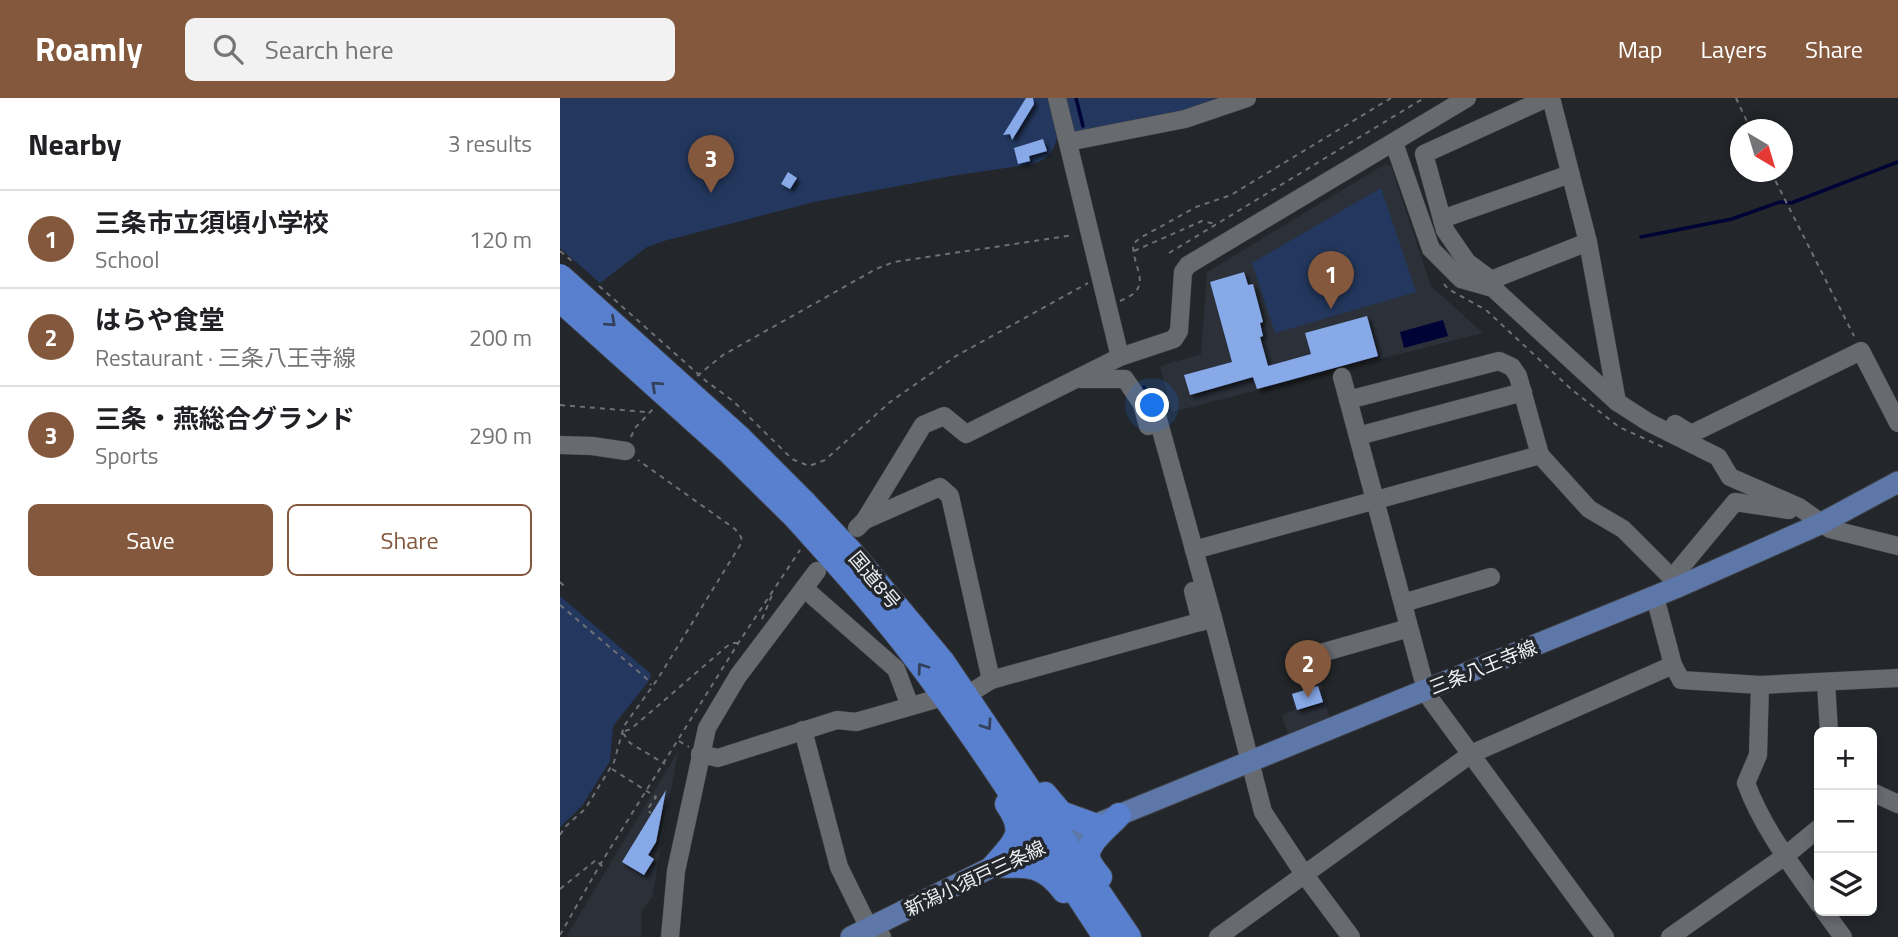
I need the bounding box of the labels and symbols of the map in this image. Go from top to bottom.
north arrow [1730,119,1793,182]
pin: 3 [688,135,734,193]
pin: 1 [1308,251,1354,309]
one-way arrow [603,314,616,326]
one-way arrow [652,382,665,395]
your location [1135,388,1169,422]
street label: 国道8号 [843,544,908,615]
street label: 三条八王寺線 [1425,632,1541,701]
pin: 2 [1285,640,1331,698]
one-way arrow [918,663,931,676]
one-way arrow [979,717,991,730]
street label: 新潟小須戸三条線 [900,832,1050,923]

